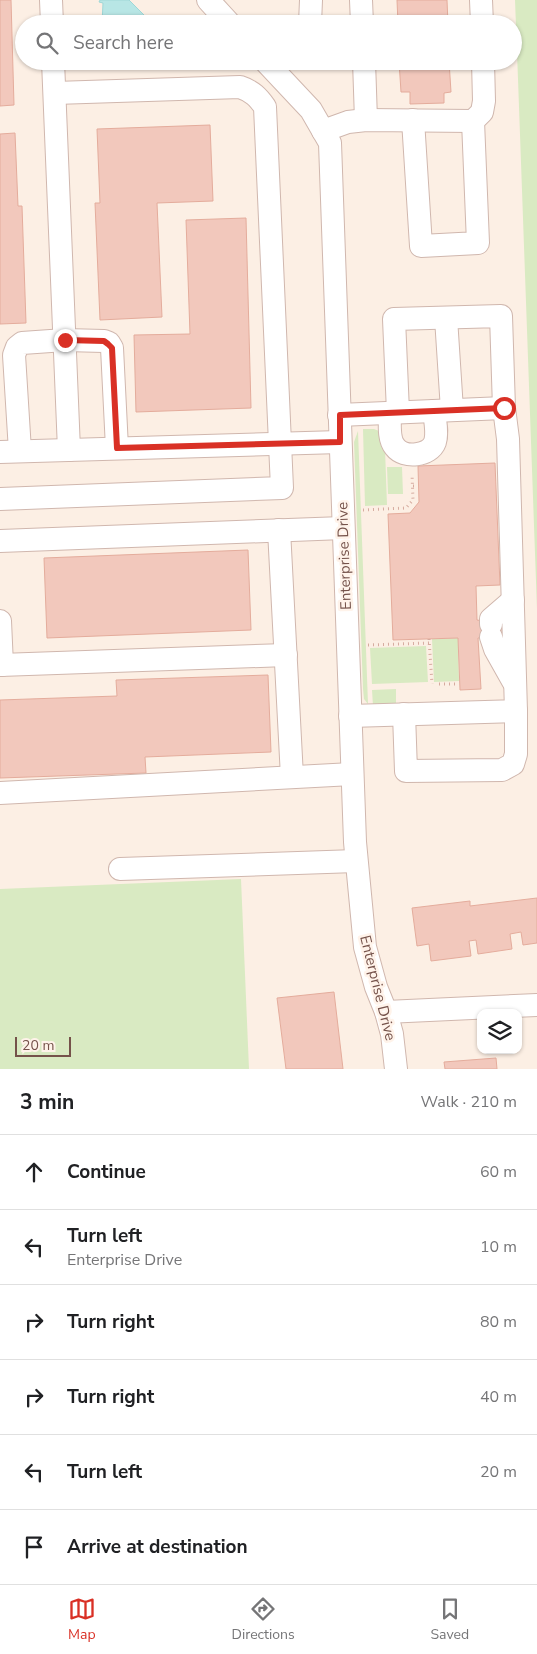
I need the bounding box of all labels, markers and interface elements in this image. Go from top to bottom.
search box [15,15,522,70]
icon: search [33,29,61,57]
text: Search here [73,30,174,56]
route end [54,329,77,352]
route start [493,397,516,420]
street label: Enterprise Drive [332,502,356,610]
street label: Enterprise Drive [355,933,401,1043]
map controls [477,1009,522,1054]
button: layers [477,1009,522,1054]
scale bar [15,1034,71,1057]
text: 20 m [22,1036,54,1055]
text: 3 min [20,1088,74,1116]
text: Walk · 210 m [421,1091,517,1113]
icon: ahead [20,1158,48,1186]
text: Continue [67,1159,146,1185]
text: 60 m [480,1161,517,1183]
text: Turn left [67,1223,142,1249]
icon: left [20,1233,48,1261]
text: 10 m [480,1236,517,1258]
text: Enterprise Drive [67,1249,182,1271]
icon: right [20,1308,48,1336]
text: Turn right [67,1309,154,1335]
text: 80 m [480,1311,517,1333]
icon: right [20,1383,48,1411]
text: Turn right [67,1384,154,1410]
text: 40 m [480,1386,517,1408]
icon: left [20,1458,48,1486]
text: Turn left [67,1459,142,1485]
text: 20 m [480,1461,517,1483]
icon: arrive [20,1533,48,1561]
text: Arrive at destination [67,1534,248,1560]
tab: Map [68,1595,96,1644]
tab: Directions [232,1595,295,1644]
tab: Saved [430,1595,469,1644]

